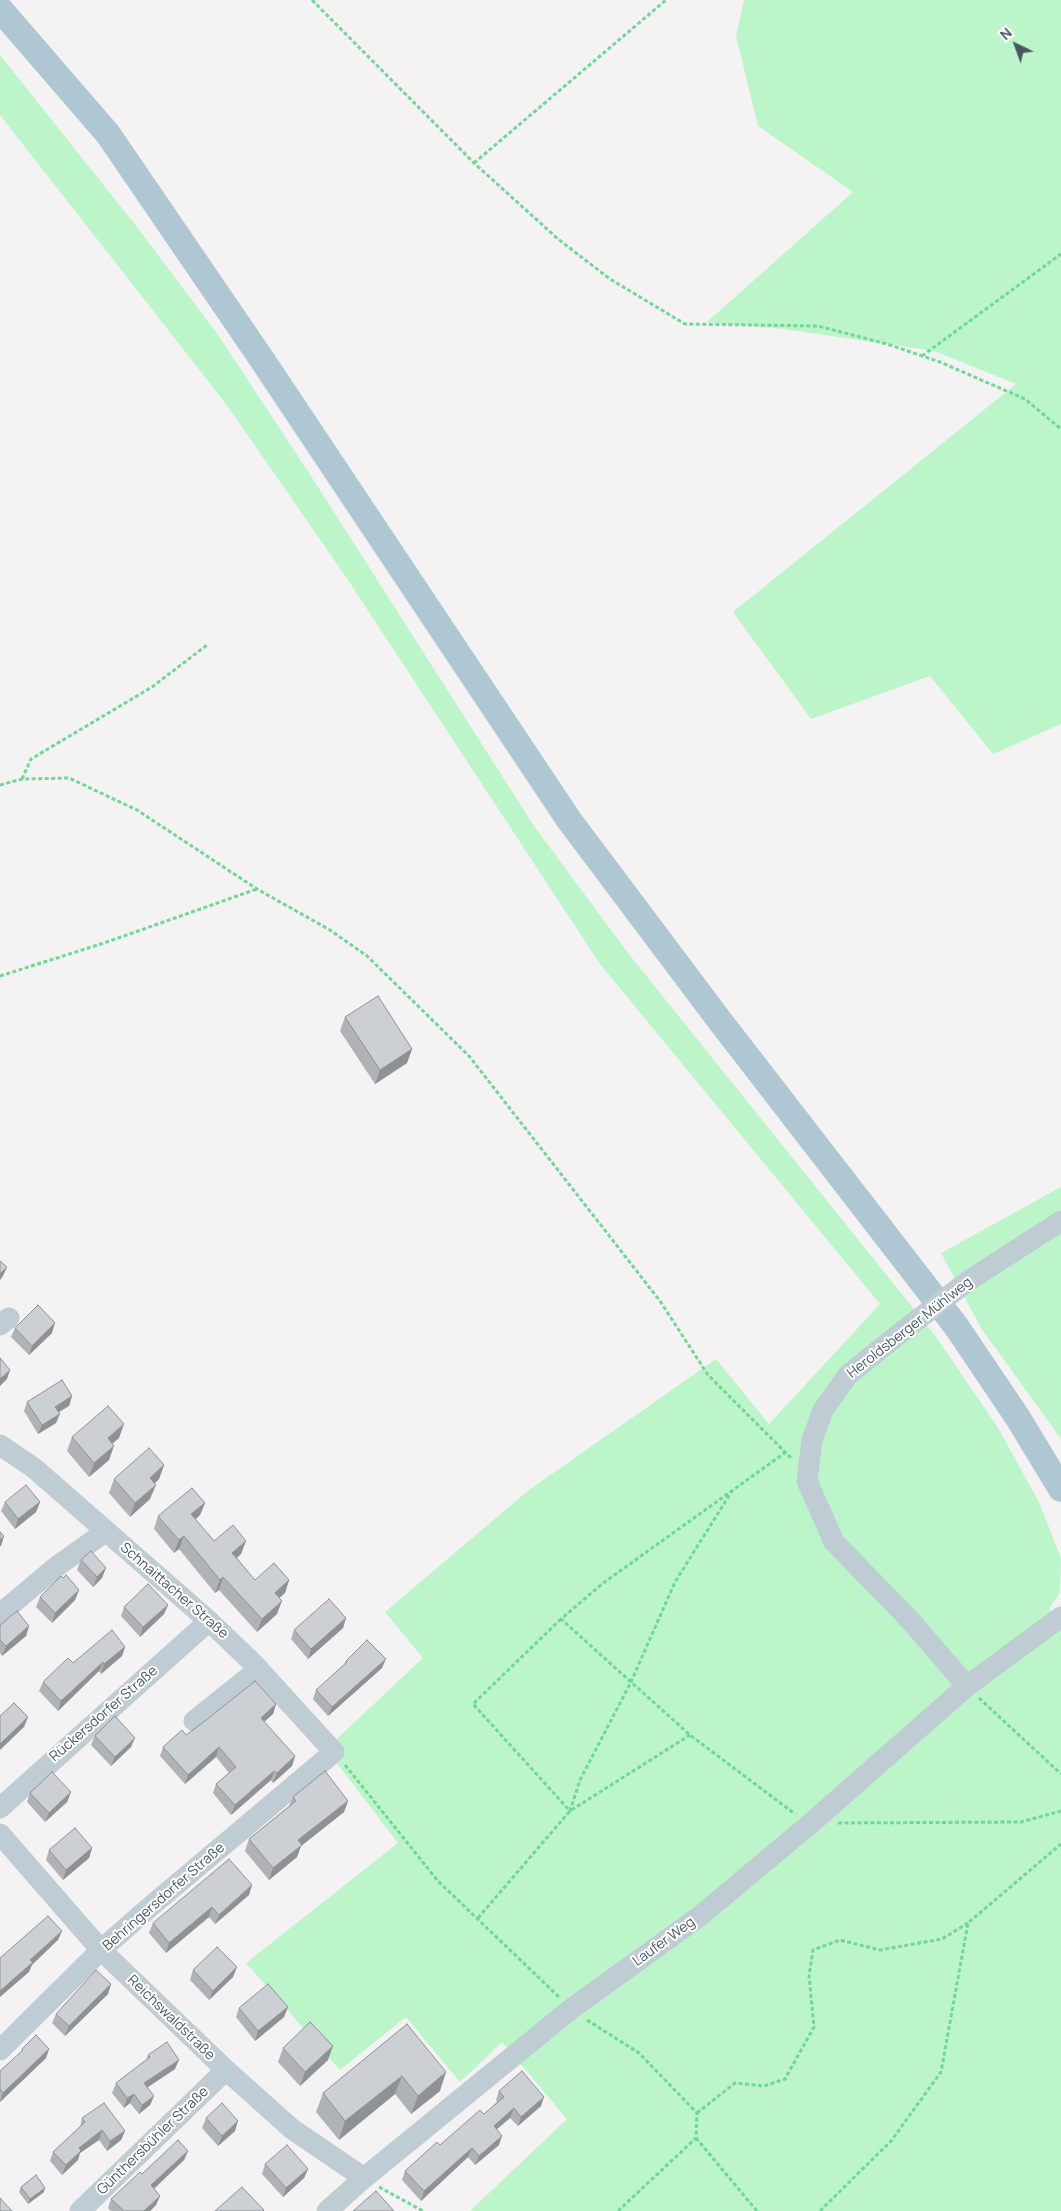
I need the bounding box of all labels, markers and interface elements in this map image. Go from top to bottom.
north arrow [991,20,1041,70]
text: N [996,23,1016,44]
street label: Heroldsberger Mühlweg [844,1274,976,1382]
street label: Schnaittacher Straße [117,1540,231,1642]
street label: Rückersdorfer Straße [47,1662,161,1766]
street label: Behringersdorfer Straße [100,1839,228,1955]
street label: Laufer Weg [630,1914,698,1970]
street label: Reichswaldstraße [124,1972,218,2064]
street label: Günthersbühler Straße [94,2083,212,2199]

